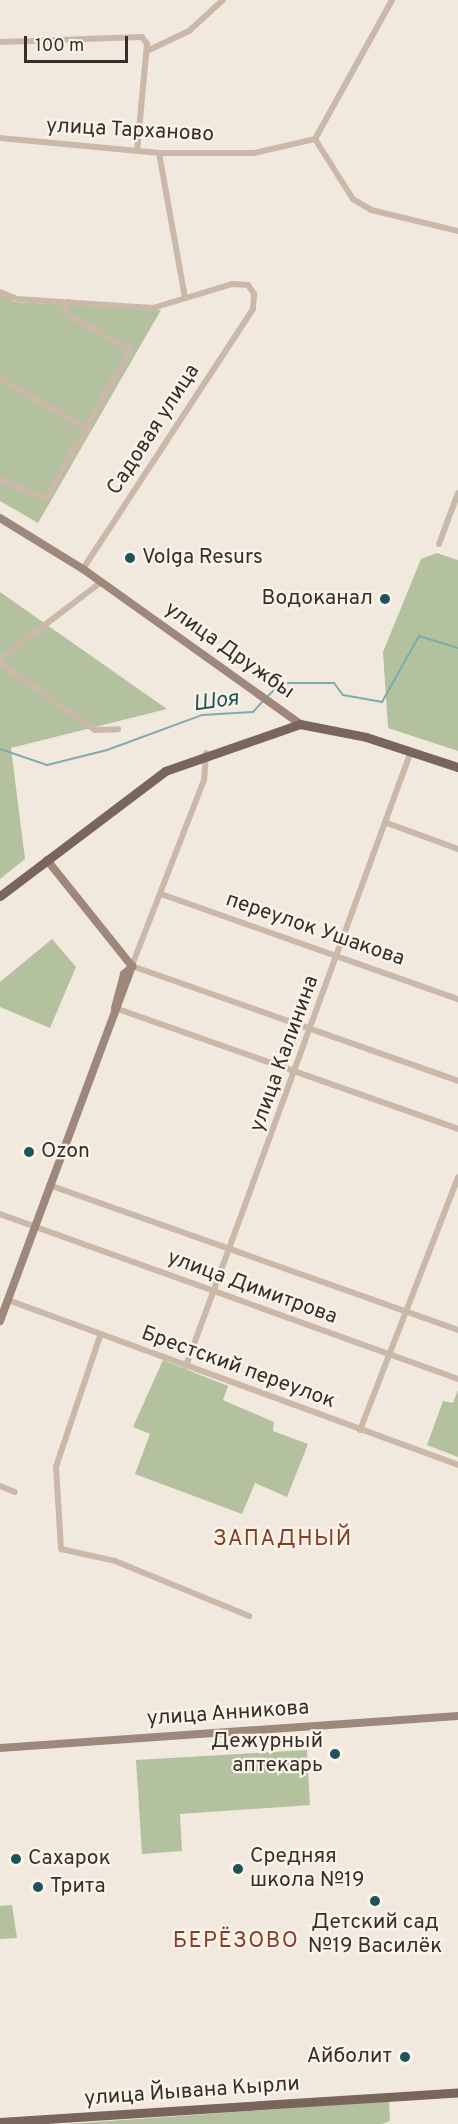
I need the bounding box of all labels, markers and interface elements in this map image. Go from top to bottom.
scale bar [27,24,130,62]
text: 100 m [35,35,84,58]
street label: улица Тарханово [45,114,215,148]
street label: Садовая улица [102,360,206,500]
place label: Volga Resurs [142,545,263,571]
marker: Volga Resurs [123,551,137,565]
place label: Водоканал [262,586,373,612]
marker: Водоканал [378,592,392,606]
street label: улица Дружбы [159,597,299,705]
water label: Шоя [192,686,240,718]
street label: переулок Ушакова [222,888,408,972]
street label: улица Калинина [245,972,325,1136]
place label: Ozon [41,1139,90,1165]
marker: Ozon [22,1145,36,1159]
street label: улица Димитрова [164,1246,340,1330]
street label: Брестский переулок [138,1321,338,1415]
district label: ЗАПАДНЫЙ [213,1527,353,1553]
street label: улица Анникова [145,1696,311,1732]
place label: Дежурный аптекарь [211,1729,323,1779]
marker: Дежурный аптекарь [328,1747,342,1761]
place label: Средняя школа №19 [250,1844,364,1894]
place label: Сахарок [28,1846,111,1872]
marker: Сахарок [9,1852,23,1866]
marker: Средняя школа №19 [231,1862,245,1876]
place label: Трита [50,1874,105,1900]
marker: Трита [31,1880,45,1894]
marker: Детский сад №19 Василёк [368,1894,382,1908]
place label: Детский сад №19 Василёк [308,1910,442,1960]
district label: БЕРЁЗОВО [173,1929,299,1955]
place label: Айболит [307,2044,392,2070]
marker: Айболит [396,2048,414,2066]
street label: улица Йывана Кырли [83,2072,301,2112]

